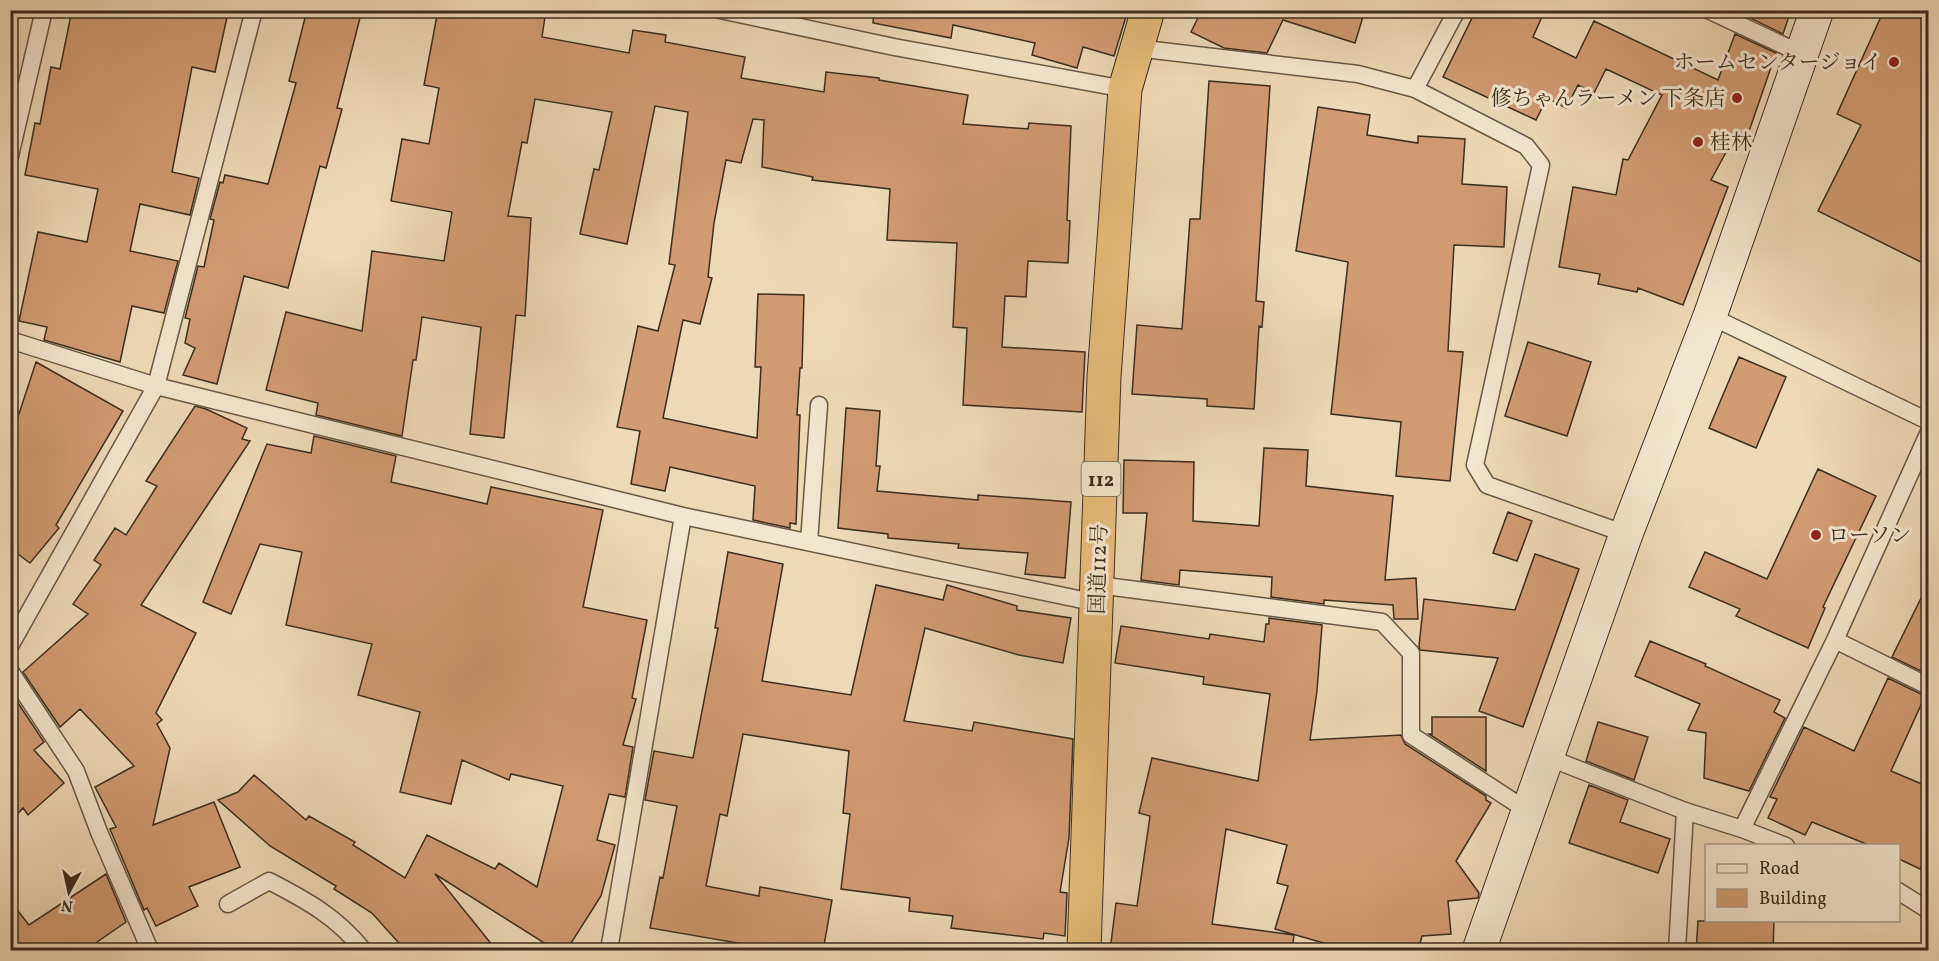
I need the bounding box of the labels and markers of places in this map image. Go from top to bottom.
place label: ホームセンタージョイ [1674,49,1882,78]
marker: ホームセンタージョイ [1887,55,1901,69]
place label: 修ちゃんラーメン 下条店 [1491,85,1725,114]
marker: 修ちゃんラーメン 下条店 [1730,91,1744,105]
place label: 桂林 [1710,129,1752,158]
marker: 桂林 [1691,135,1705,149]
place label: ローソン [1828,522,1911,551]
marker: ローソン [1809,528,1823,542]

